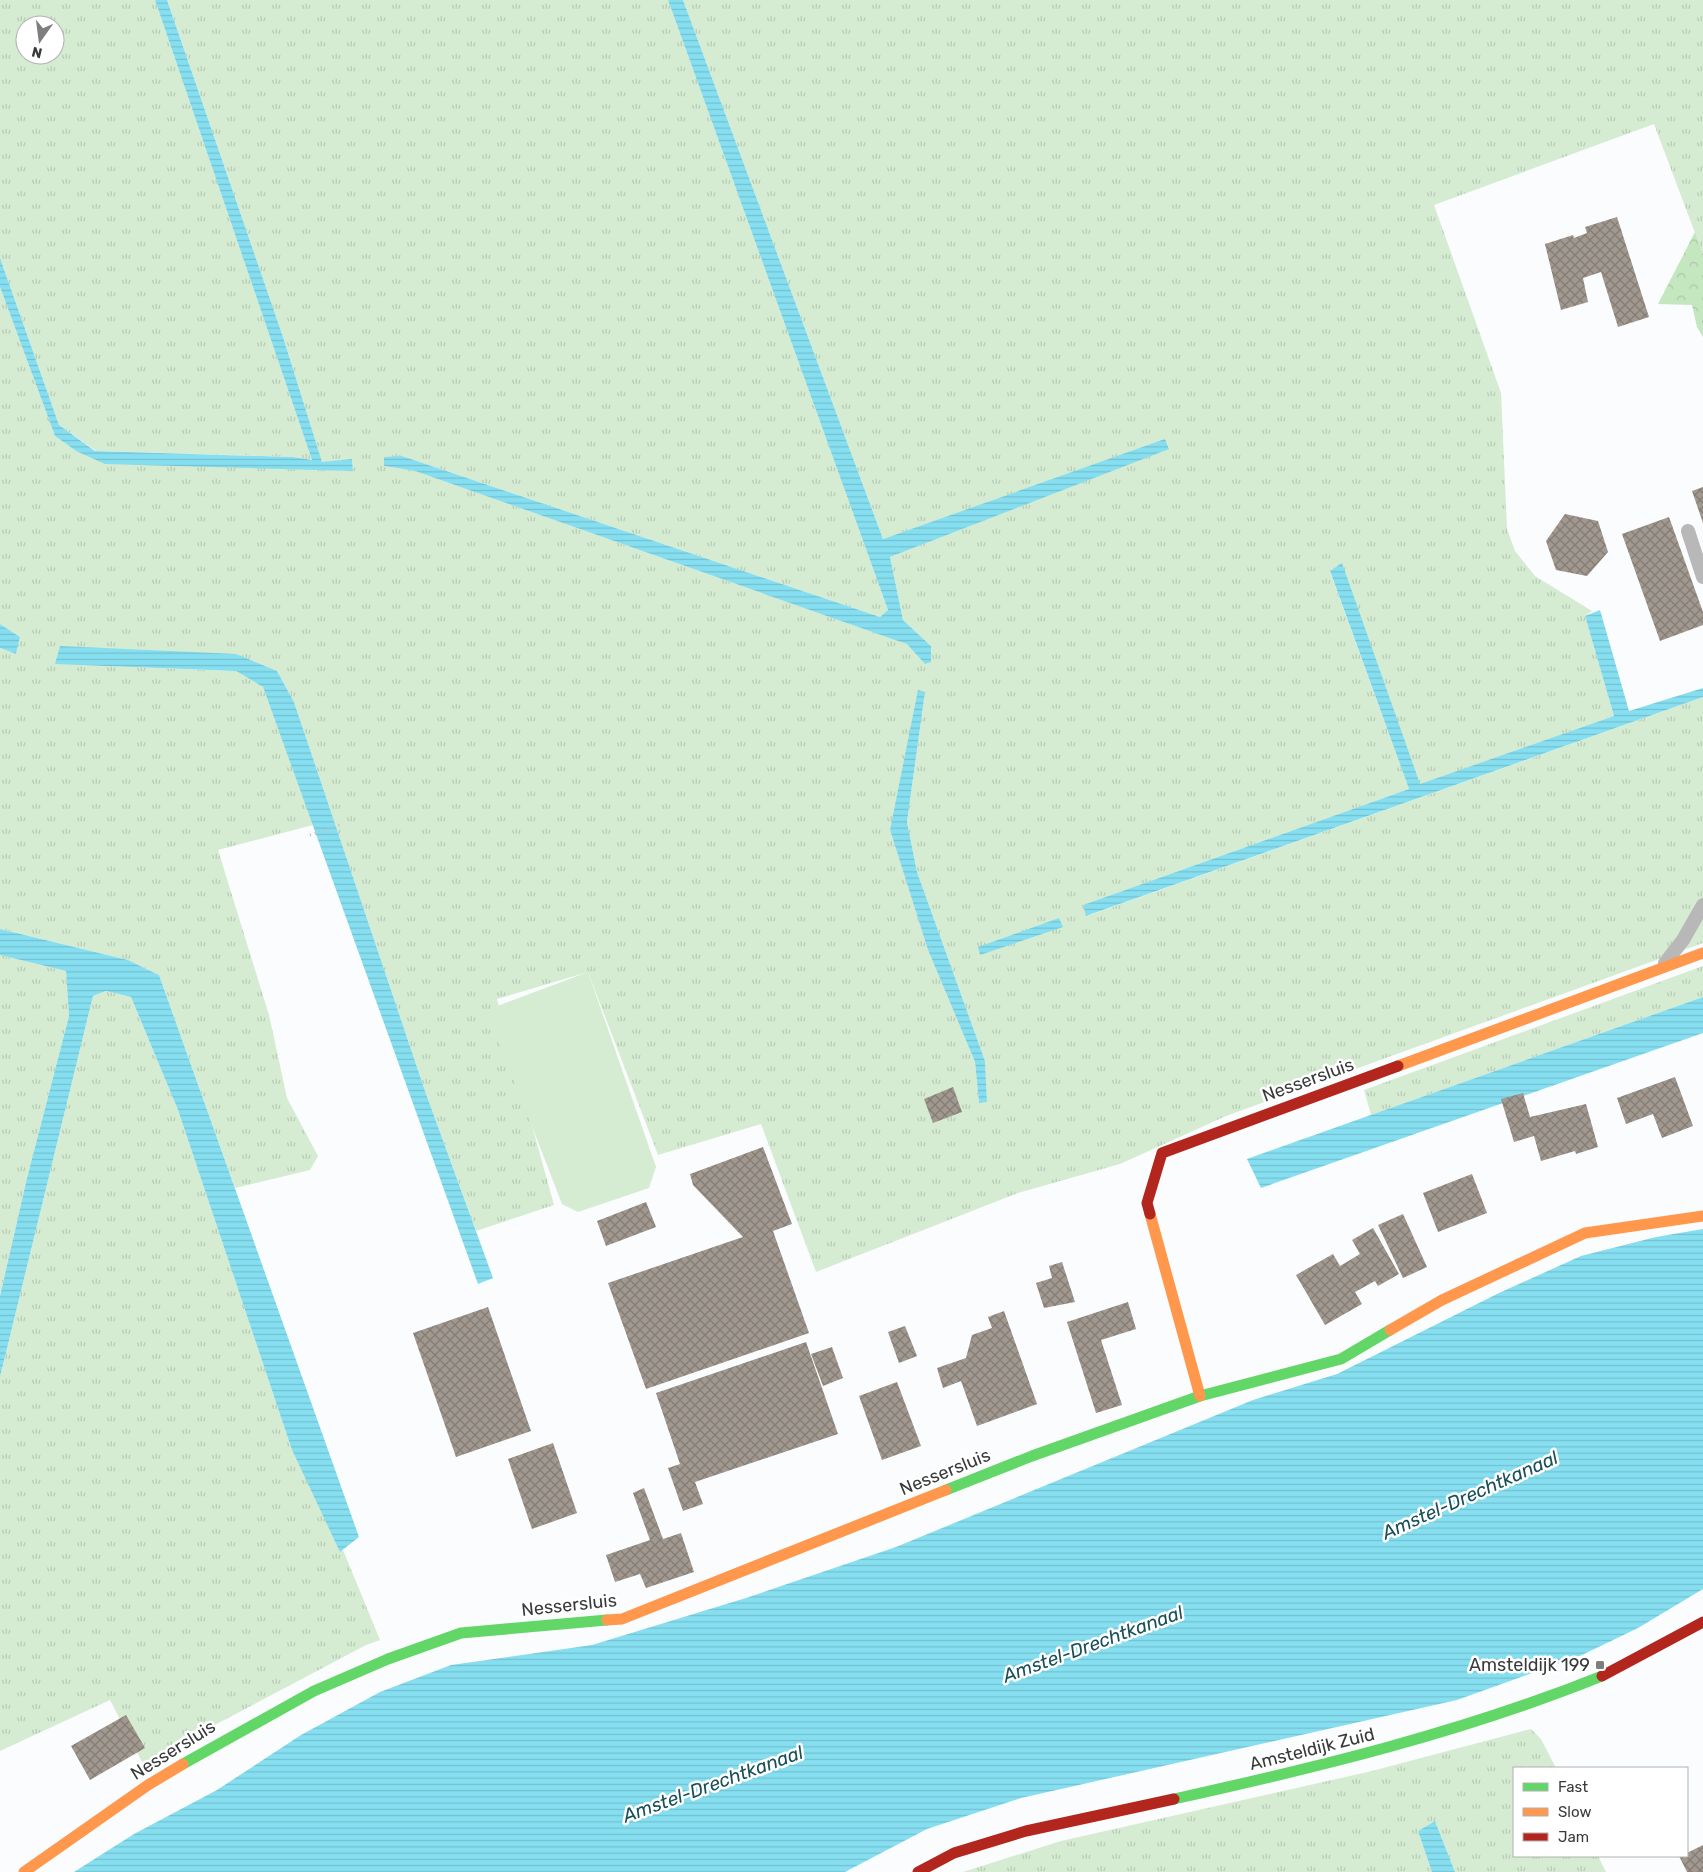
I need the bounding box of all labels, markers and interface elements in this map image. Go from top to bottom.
north arrow [15,15,65,65]
text: N [30,43,44,62]
street label: Nessersluis [1259,1053,1357,1107]
street label: Nessersluis [896,1444,994,1500]
water label: Amstel-Drechtkanaal [1377,1446,1562,1545]
street label: Nessersluis [520,1589,618,1621]
water label: Amstel-Drechtkanaal [999,1601,1187,1688]
place label: Amsteldijk 199 [1469,1654,1590,1676]
marker: Amsteldijk 199 [1594,1659,1606,1671]
street label: Nessersluis [127,1715,219,1785]
street label: Amsteldijk Zuid [1247,1723,1377,1775]
water label: Amstel-Drechtkanaal [619,1741,807,1828]
legend [1513,1767,1688,1857]
text: Fast [1558,1778,1588,1796]
text: Slow [1558,1803,1591,1821]
text: Jam [1558,1828,1589,1846]

